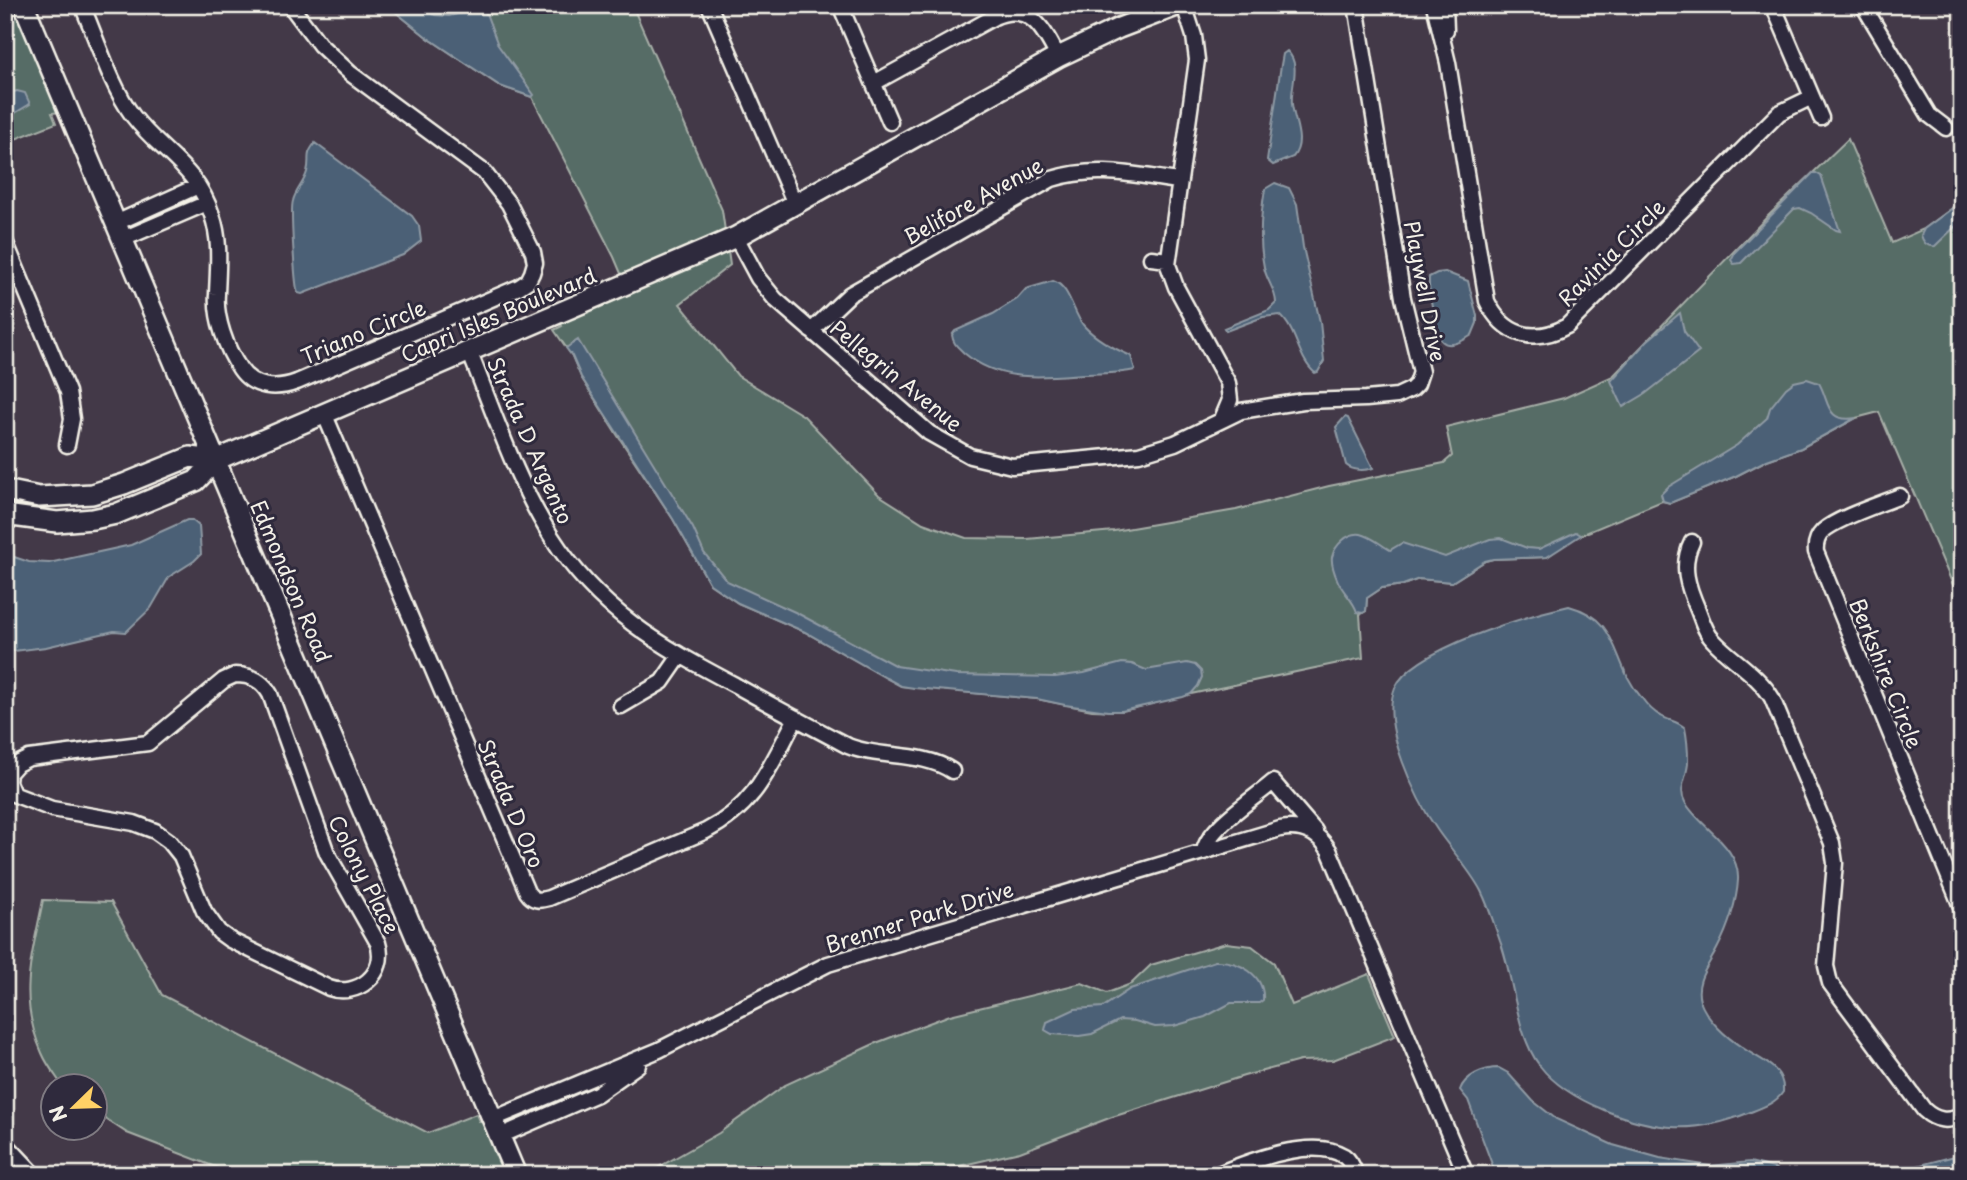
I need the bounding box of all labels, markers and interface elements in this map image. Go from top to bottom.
street label: Belifore Avenue [897,148,1049,252]
street label: Ravinia Circle [1550,191,1672,313]
street label: Playwell Drive [1397,218,1455,364]
street label: Capri Isles Boulevard [395,258,601,370]
street label: Triano Circle [296,290,430,372]
street label: Pellegrin Avenue [824,311,970,439]
street label: Strada D Argento [480,351,582,529]
street label: Edmondson Road [243,495,341,667]
street label: Berkshire Circle [1842,593,1932,753]
street label: Strada D Oro [470,733,554,873]
street label: Colony Place [321,809,409,939]
street label: Brenner Park Drive [821,872,1017,960]
north arrow [38,1072,108,1142]
text: N [42,1102,73,1126]

